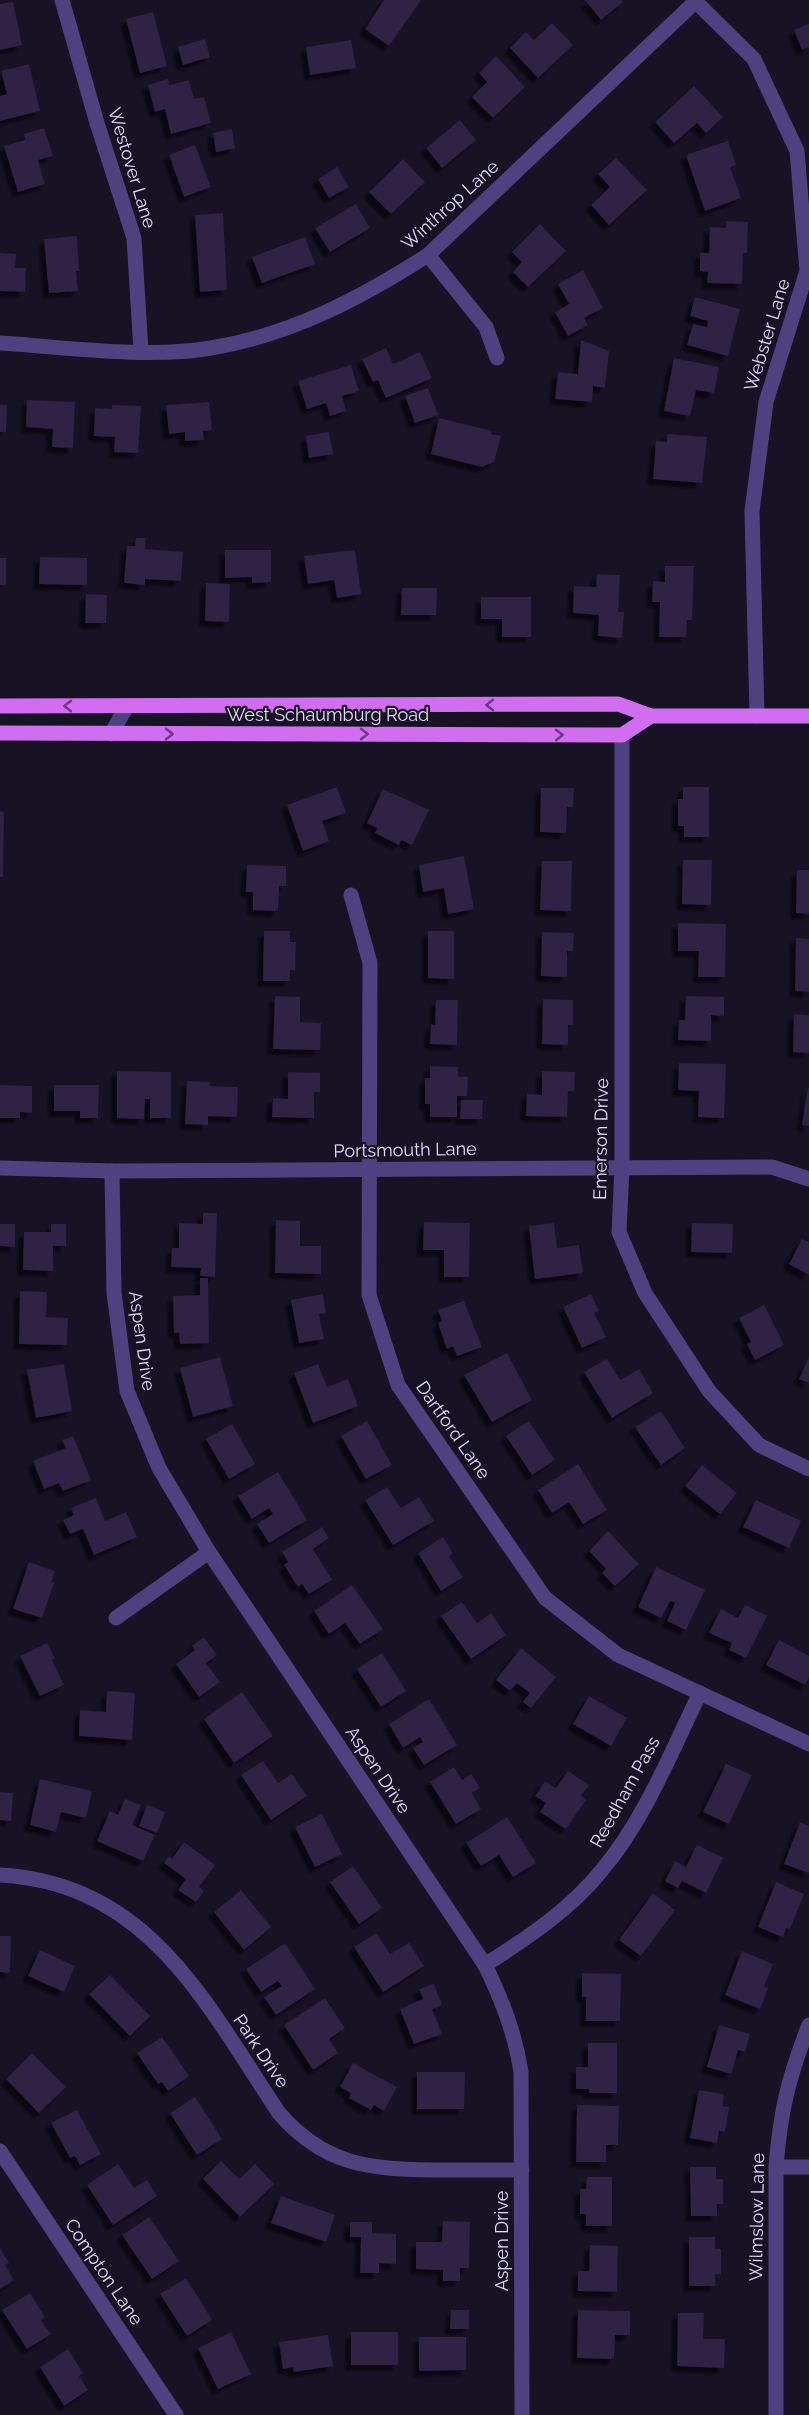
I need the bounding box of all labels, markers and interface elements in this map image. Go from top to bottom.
street label: Westover Lane [104,105,161,231]
street label: Winthrop Lane [397,155,503,254]
street label: Webster Lane [739,276,794,394]
one-way arrow [485,698,494,711]
one-way arrow [64,700,73,712]
street label: West Schaumburg Road [227,704,429,725]
one-way arrow [165,728,174,740]
one-way arrow [360,728,369,740]
one-way arrow [555,729,564,741]
street label: Emerson Drive [589,1078,612,1200]
street label: Portsmouth Lane [333,1138,477,1161]
street label: Aspen Drive [125,1290,160,1393]
street label: Dartford Lane [412,1377,495,1483]
street label: Aspen Drive [342,1722,415,1818]
street label: Reedham Pass [585,1732,664,1851]
street label: Park Drive [229,2010,294,2092]
street label: Wilmslow Lane [745,2152,768,2281]
street label: Aspen Drive [491,2190,512,2291]
street label: Compton Lane [61,2215,148,2329]

